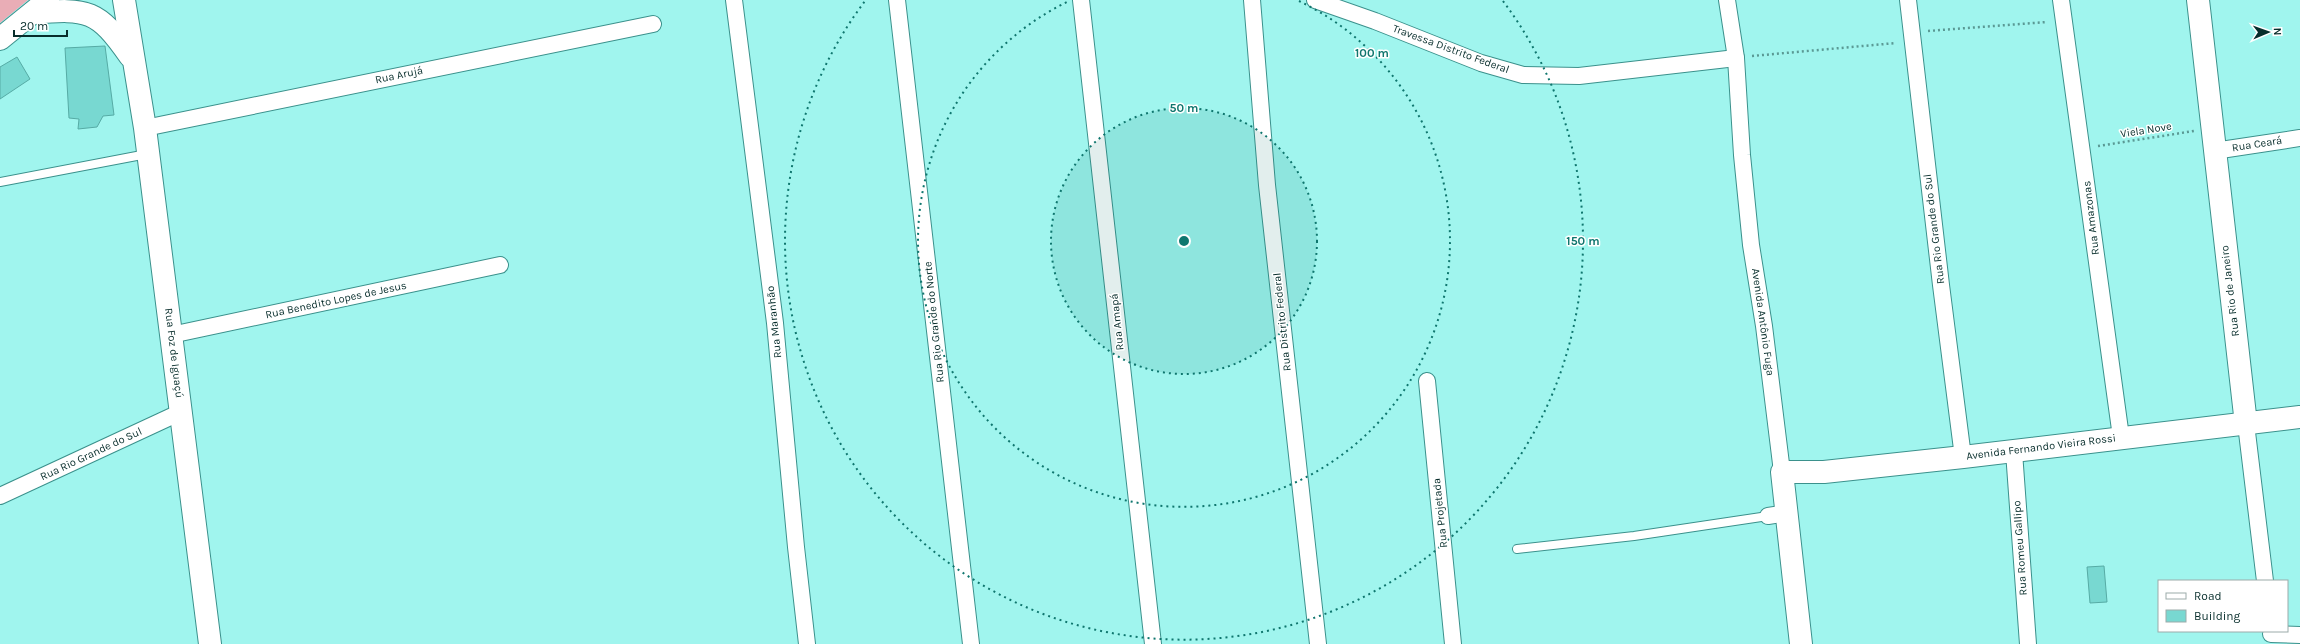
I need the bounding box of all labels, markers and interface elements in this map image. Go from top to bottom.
scale bar [14,12,67,38]
north arrow [2248,12,2288,52]
text: 20 m [20,19,48,33]
street label: Travessa Distrito Federal [1391,22,1511,76]
text: N [2271,27,2284,36]
text: 100 m [1355,46,1389,60]
street label: Rua Arujá [374,64,424,86]
text: 50 m [1170,101,1199,115]
street label: Viela Nove [2120,119,2173,140]
street label: Rua Ceará [2231,134,2283,154]
street label: Rua Rio Grande do Sul [1921,173,1947,285]
street label: Rua Amazonas [2080,180,2102,256]
centre of rings [1177,234,1191,248]
text: 150 m [1566,234,1600,248]
street label: Rua Rio de Janeiro [2218,245,2242,337]
street label: Rua Rio Grande do Norte [921,260,947,383]
street label: Avenida Antônio Fuga [1749,267,1777,377]
street label: Rua Distrito Federal [1270,272,1294,372]
street label: Rua Benedito Lopes de Jesus [264,279,408,321]
street label: Rua Maranhão [764,285,784,359]
street label: Rua Amapá [1108,293,1126,351]
street label: Rua Foz de Iguaçú [162,307,186,399]
street label: Rua Rio Grande do Sul [38,425,144,483]
street label: Avenida Fernando Vieira Rossi [1965,431,2117,463]
street label: Rua Projetada [1430,478,1450,548]
street label: Rua Romeu Gallipo [2010,500,2030,596]
legend [2158,580,2288,632]
text: Road [2194,589,2222,603]
text: Building [2194,609,2241,623]

